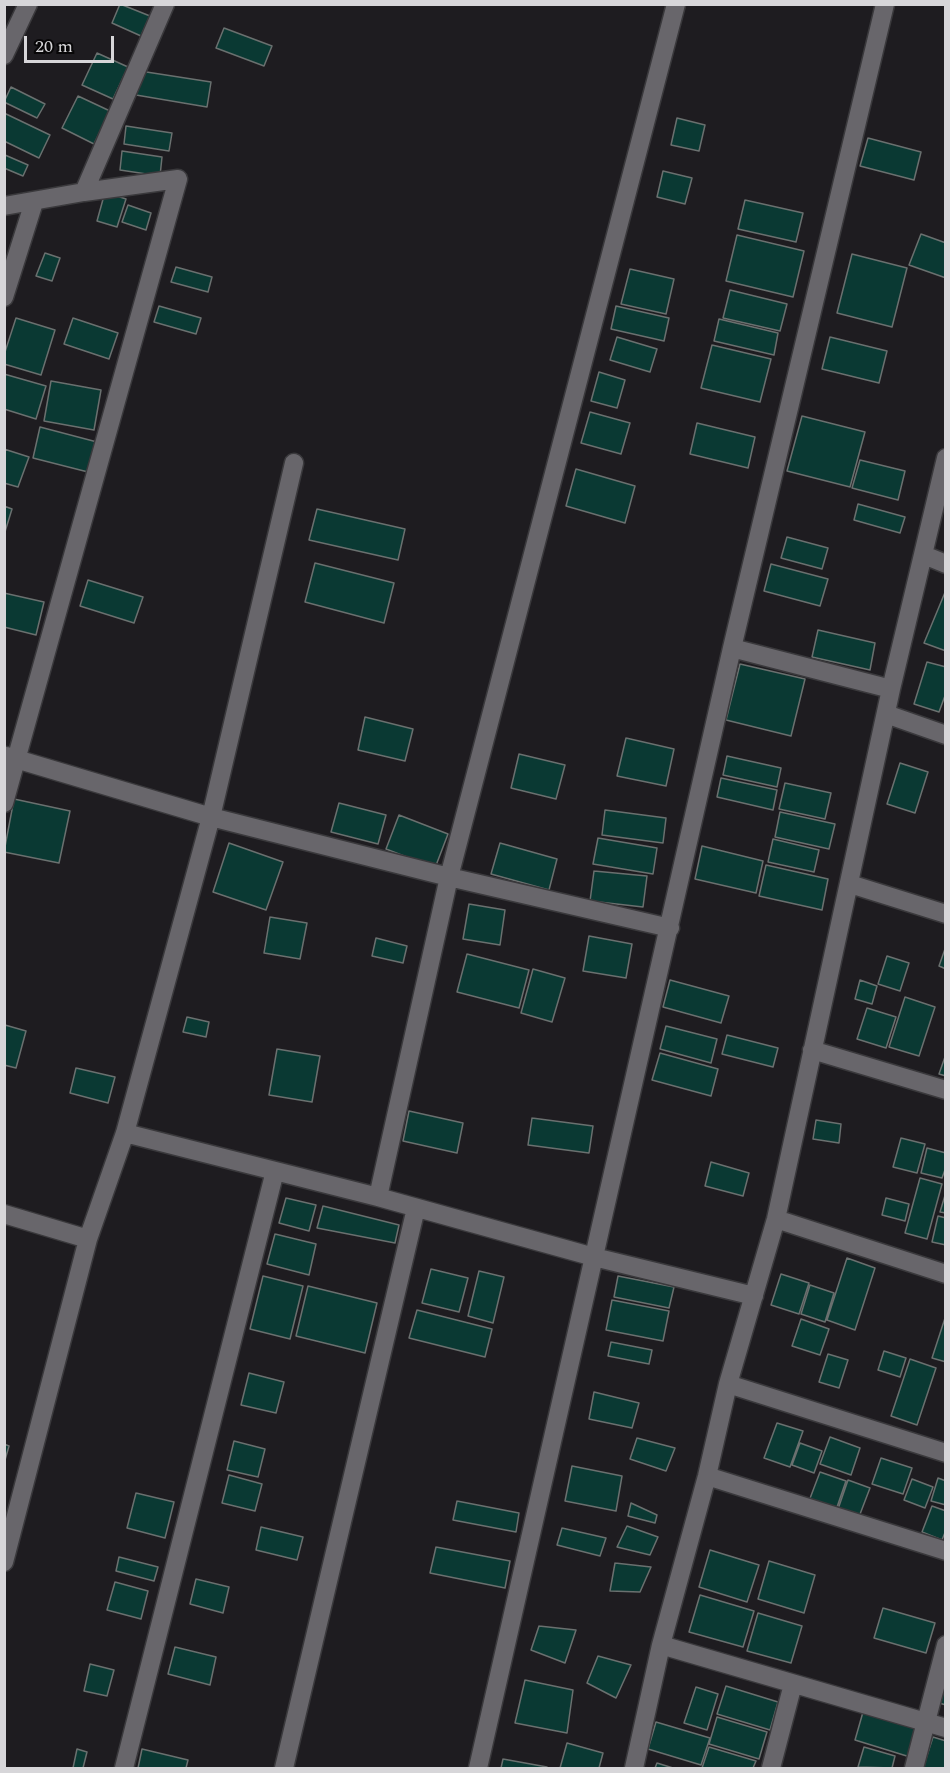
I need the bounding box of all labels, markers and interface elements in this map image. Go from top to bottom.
scale bar [27,24,117,62]
text: 20 m [35,33,73,60]

